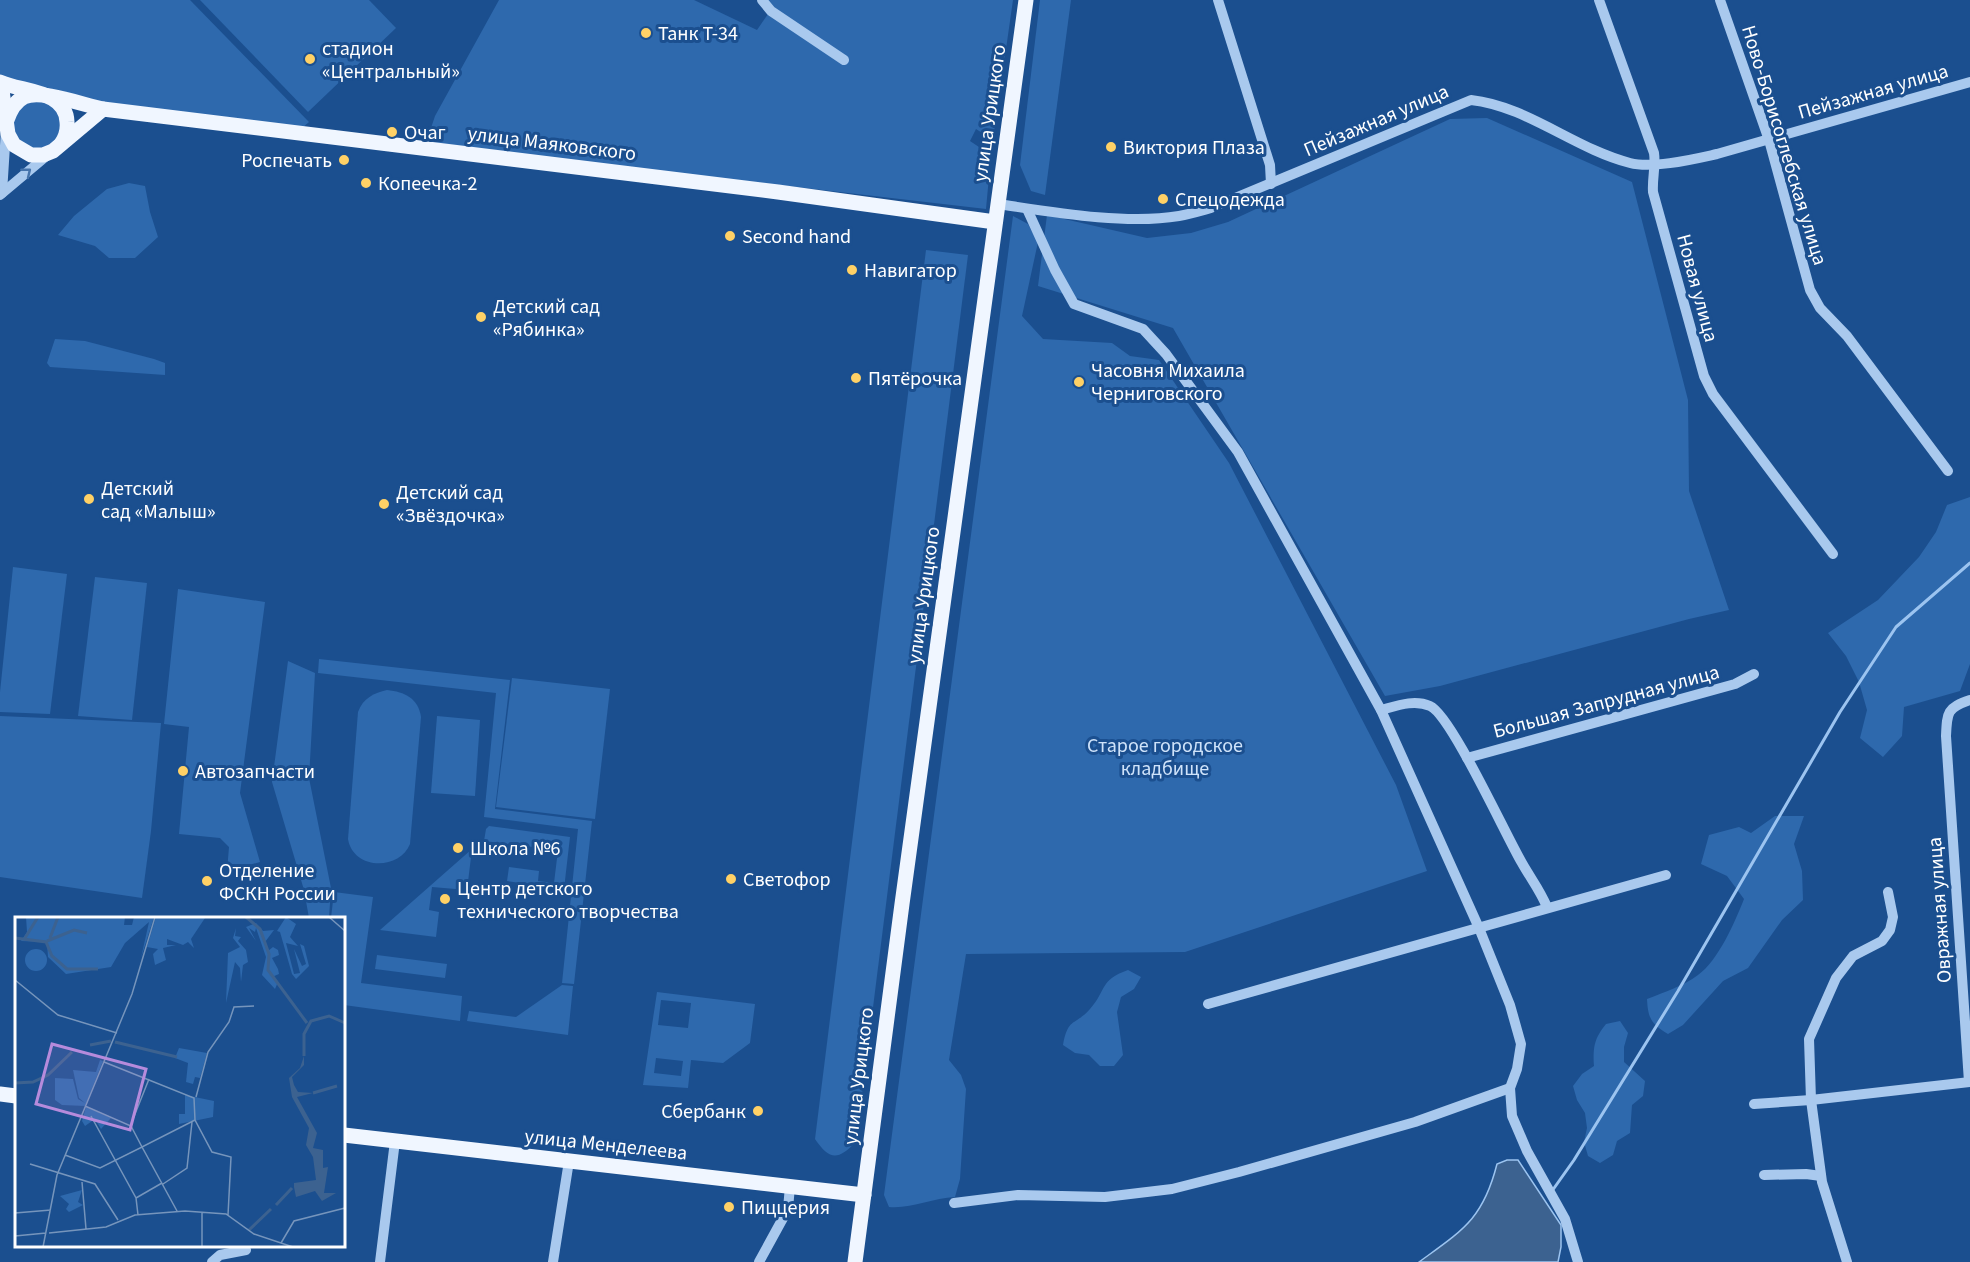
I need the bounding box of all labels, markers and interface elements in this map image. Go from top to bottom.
place label: Танк Т-34 [658,20,738,48]
street label: Ново-Борисоглебская улица [1734,22,1834,269]
marker: Танк Т-34 [639,26,653,40]
place label: стадион «Центральный» [322,35,460,86]
street label: улица Урицкого [967,43,1013,184]
marker: стадион «Центральный» [303,52,317,66]
street label: Пейзажная улица [1795,57,1952,127]
street label: Пейзажная улица [1300,78,1453,164]
place label: Очаг [404,119,446,147]
street label: улица Маяковского [466,120,638,168]
marker: Очаг [385,125,399,139]
place label: Виктория Плаза [1123,134,1265,162]
marker: Виктория Плаза [1104,140,1118,154]
place label: Роспечать [241,147,332,175]
marker: Роспечать [337,153,351,167]
one-way arrow [21,168,32,179]
place label: Копеечка-2 [378,170,477,198]
marker: Копеечка-2 [359,176,373,190]
place label: Спецодежда [1175,186,1285,214]
marker: Спецодежда [1156,192,1170,206]
place label: Second hand [742,223,851,251]
marker: Second hand [723,229,737,243]
street label: Новая улица [1669,231,1725,345]
place label: Навигатор [864,257,957,285]
marker: Навигатор [845,263,859,277]
place label: Детский сад «Рябинка» [493,293,600,344]
marker: Детский сад «Рябинка» [474,310,488,324]
place label: Часовня Михаила Черниговского [1091,357,1245,408]
place label: Пятёрочка [868,365,962,393]
marker: Пятёрочка [849,371,863,385]
marker: Часовня Михаила Черниговского [1072,375,1086,389]
place label: Детский сад «Малыш» [101,475,216,526]
place label: Детский сад «Звёздочка» [396,479,505,530]
marker: Детский сад «Малыш» [82,492,96,506]
marker: Детский сад «Звёздочка» [377,497,391,511]
street label: улица Урицкого [901,525,947,666]
street label: Большая Запрудная улица [1490,658,1723,746]
park label: Старое городское кладбище [1087,732,1243,783]
place label: Автозапчасти [195,758,315,786]
marker: Автозапчасти [176,764,190,778]
place label: Школа №6 [470,835,560,863]
street label: Овражная улица [1921,836,1959,984]
marker: Школа №6 [451,841,465,855]
place label: Отделение ФСКН России [219,857,336,908]
place label: Светофор [743,866,831,894]
marker: Светофор [724,872,738,886]
marker: Отделение ФСКН России [200,874,214,888]
place label: Центр детского технического творчества [457,875,679,926]
marker: Центр детского технического творчества [438,892,452,906]
inset map [15,917,345,1247]
street label: улица Урицкого [837,1006,881,1146]
place label: Сбербанк [661,1098,746,1126]
marker: Сбербанк [751,1104,765,1118]
street label: улица Менделеева [523,1123,689,1167]
place label: Пиццерия [741,1194,830,1222]
marker: Пиццерия [722,1200,736,1214]

